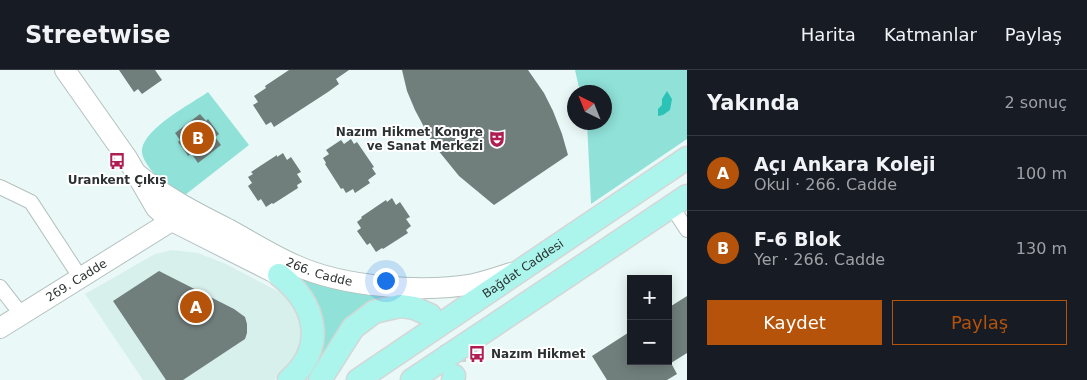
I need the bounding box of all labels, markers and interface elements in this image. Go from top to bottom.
text: Streetwise [25,21,171,49]
text: Harita [801,24,856,45]
text: Katmanlar [884,24,977,45]
text: Paylaş [1005,24,1062,45]
north arrow [567,85,612,130]
text: Yakında [707,91,800,115]
text: 2 sonuç [1005,93,1067,112]
pin: B [182,119,214,157]
place label: Nazım Hikmet Kongre ve Sanat Merkezi [336,125,483,153]
theatre icon: Nazım Hikmet Kongre ve Sanat Merkezi [487,129,507,149]
bus stop icon: Urankent Çıkış [107,151,127,171]
text: Açı Ankara Koleji [754,153,935,175]
text: A [717,164,729,183]
text: 100 m [1016,164,1067,183]
place label: Urankent Çıkış [68,173,166,187]
text: Okul · 266. Cadde [754,175,897,194]
text: F-6 Blok [754,228,841,250]
street label: Bağdat Caddesi [480,236,566,301]
text: B [717,239,729,258]
text: 130 m [1016,239,1067,258]
text: Yer · 266. Cadde [754,250,885,269]
street label: 266. Cadde [284,255,353,289]
street label: 269. Cadde [43,256,109,305]
your location [373,268,399,294]
map controls [627,275,672,365]
button: + [627,275,672,320]
pin: A [180,288,212,326]
button: Kaydet [707,300,882,345]
button: Paylaş [892,300,1067,345]
button: − [627,320,672,365]
bus stop icon: Nazım Hikmet [467,344,487,364]
place label: Nazım Hikmet [491,347,586,361]

